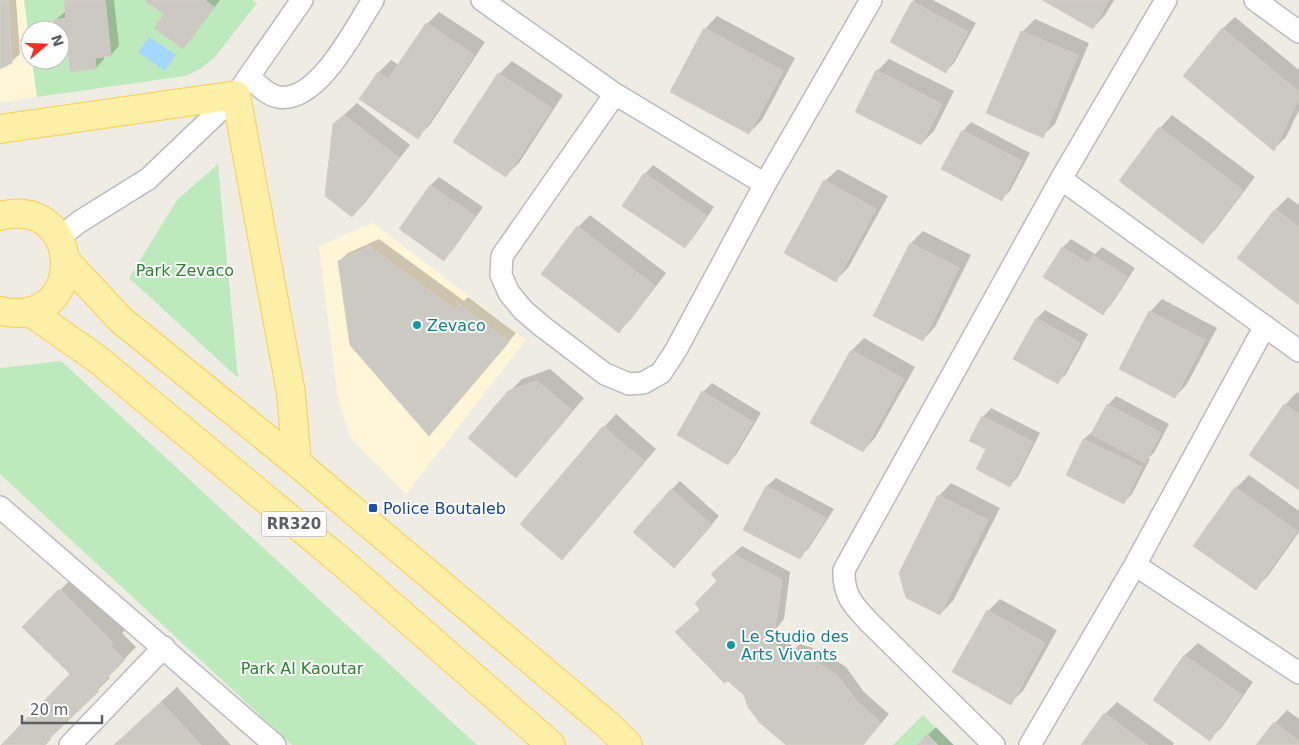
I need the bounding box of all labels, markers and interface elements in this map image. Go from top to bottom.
north arrow [20,20,70,70]
text: N [48,33,67,49]
park label: Park Zevaco [136,261,234,280]
place label: Zevaco [427,316,486,335]
marker: Zevaco [411,319,423,331]
place label: Police Boutaleb [383,499,506,518]
marker: Police Boutaleb [367,502,379,514]
road number: RR320 [262,512,326,536]
place label: Le Studio des Arts Vivants [741,627,849,664]
marker: Le Studio des Arts Vivants [725,639,737,651]
park label: Park Al Kaoutar [241,659,364,678]
scale bar [22,692,102,724]
text: 20 m [30,701,68,719]

